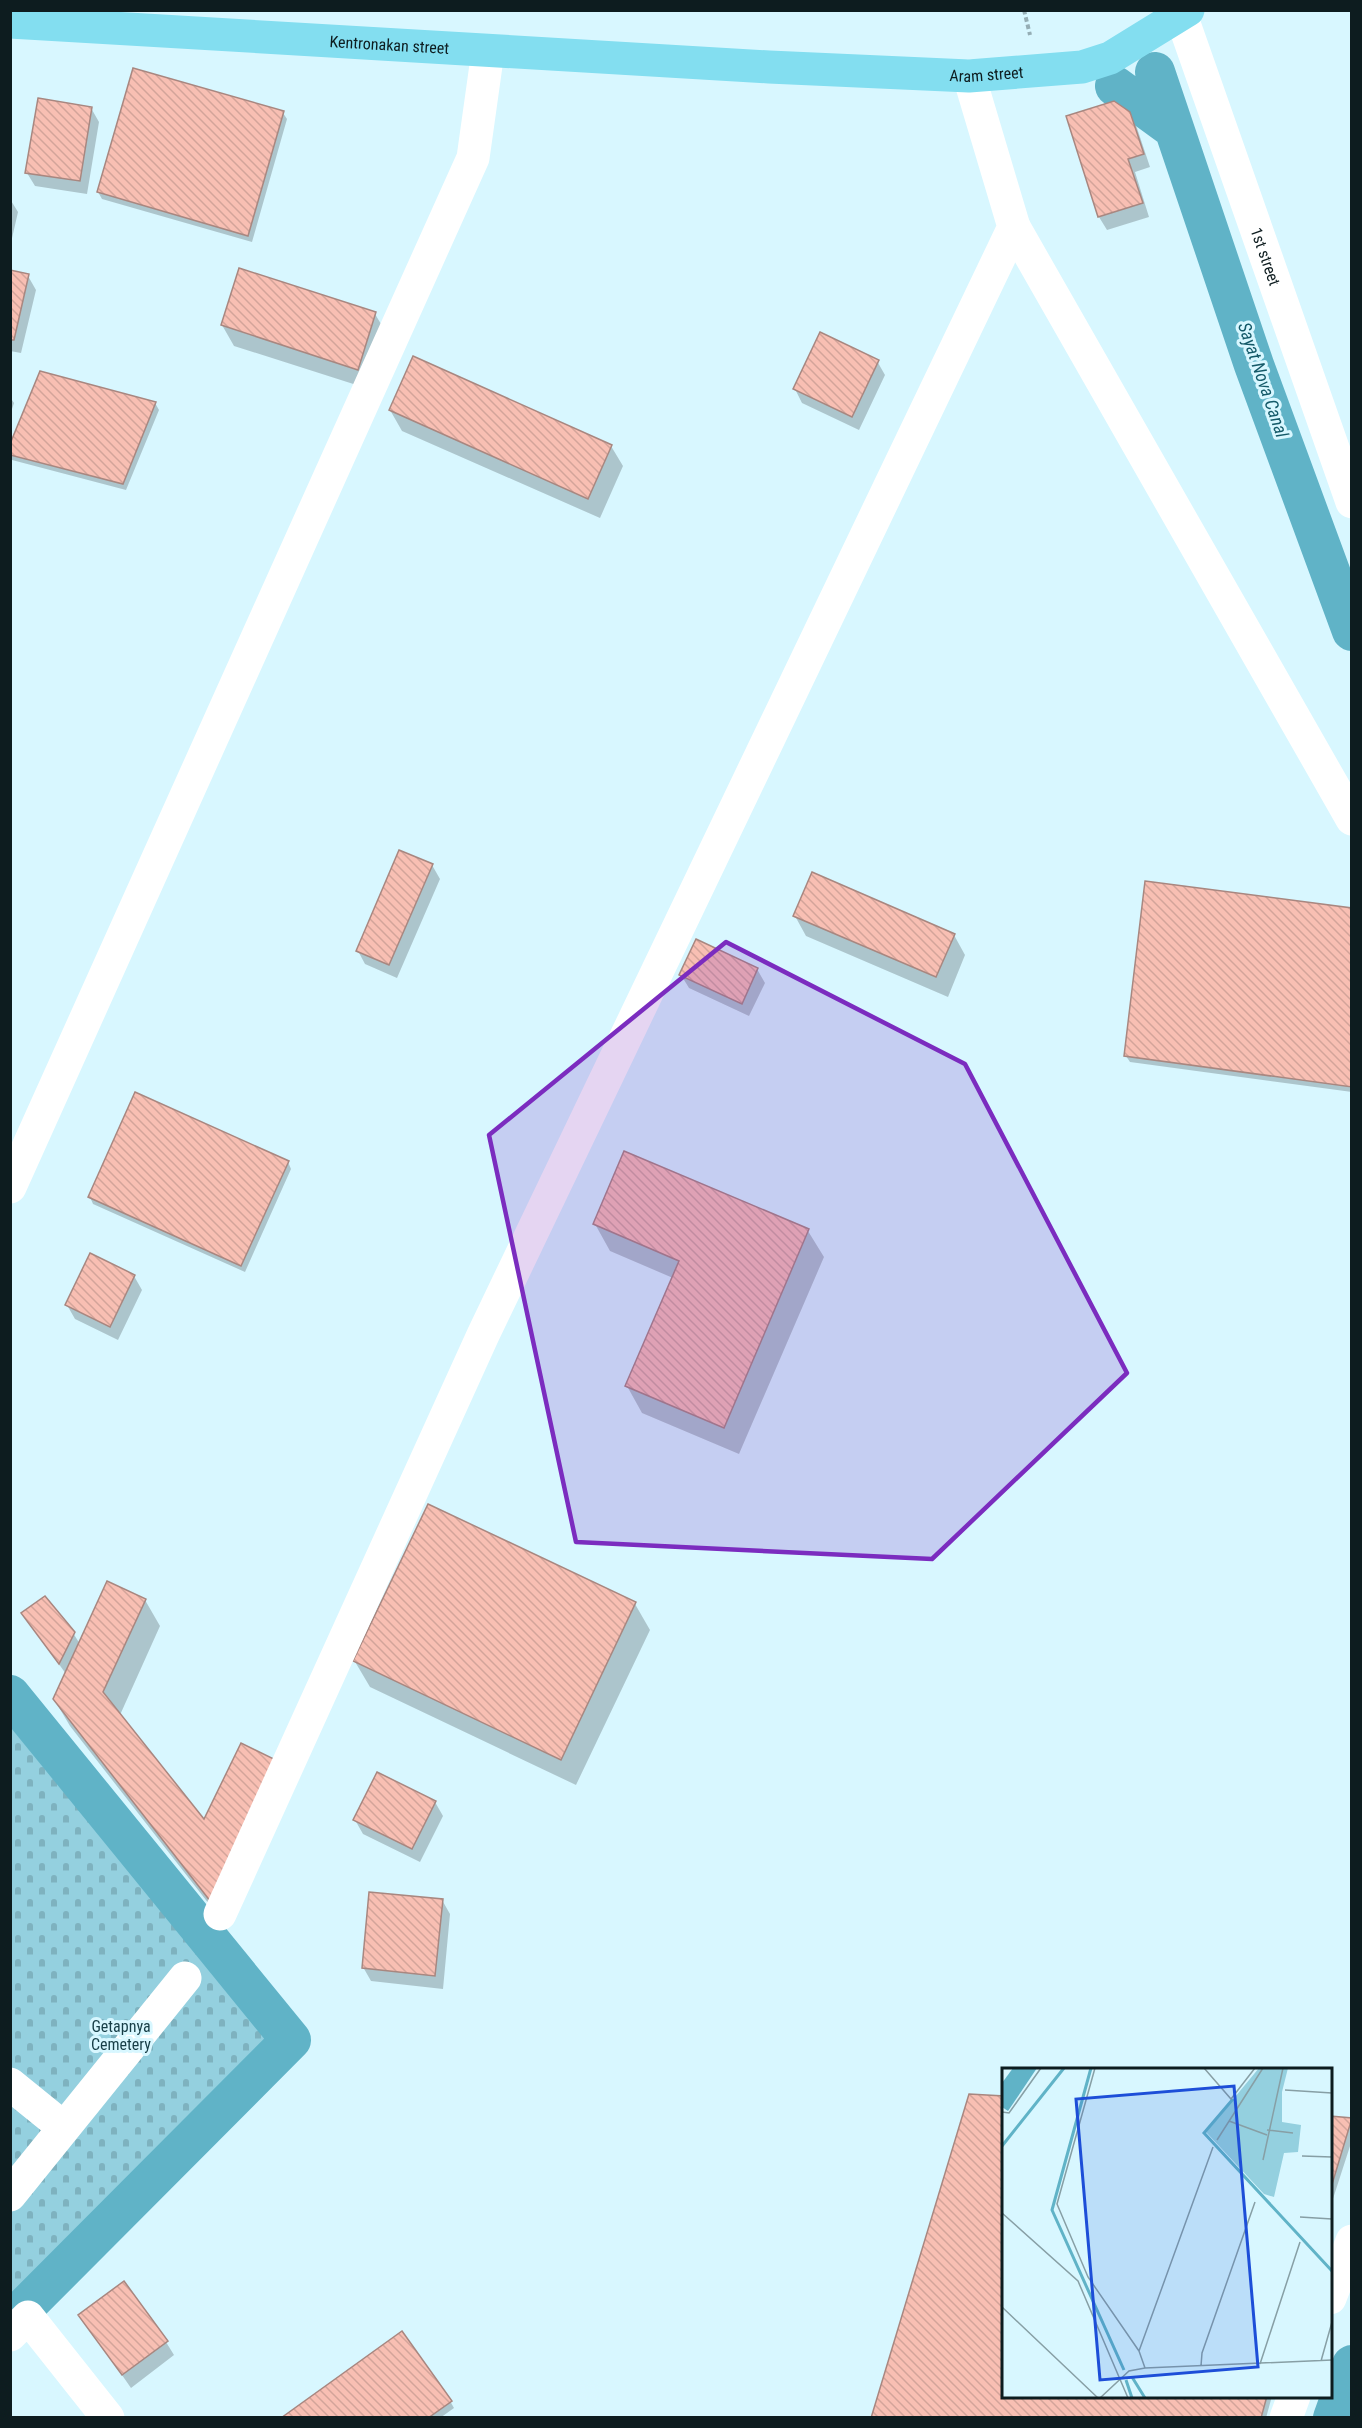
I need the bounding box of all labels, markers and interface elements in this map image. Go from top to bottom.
street label: Kentronakan street [329,32,450,58]
street label: Aram street [949,63,1024,86]
street label: 1st street [1246,225,1284,288]
water label: Sayat Nova Canal [1234,319,1293,441]
park label: Getapnya Cemetery [91,2017,151,2054]
inset map [1002,2068,1332,2398]

